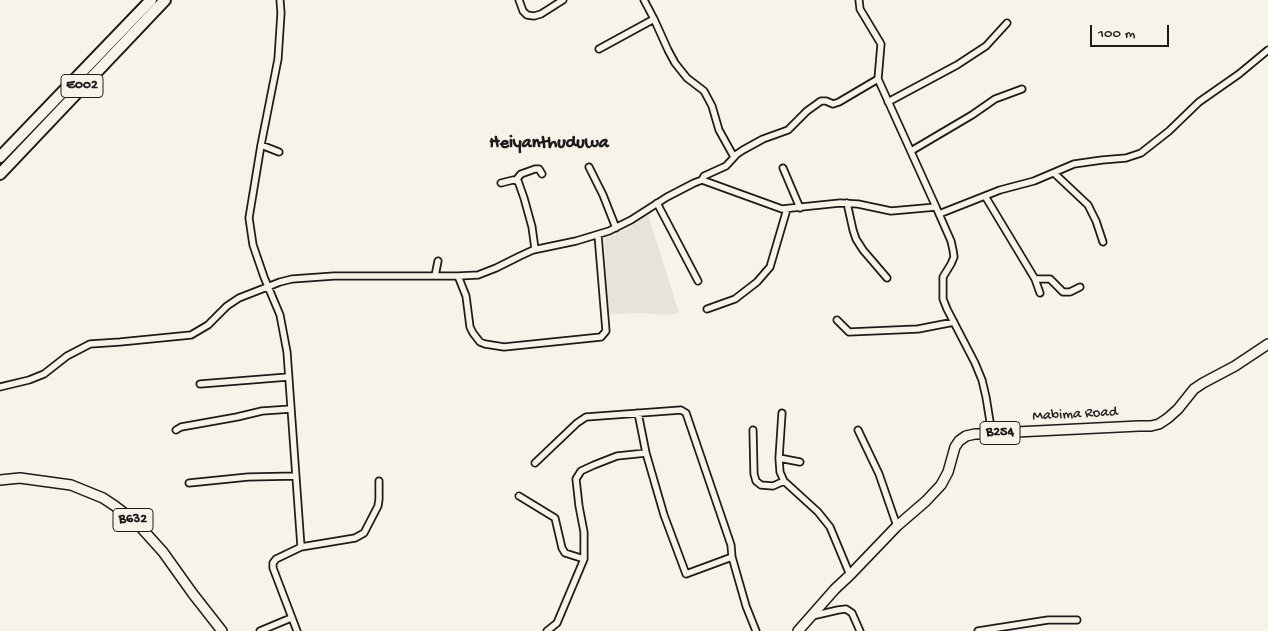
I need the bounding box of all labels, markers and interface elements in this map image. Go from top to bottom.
scale bar [1093,15,1172,47]
text: 100 m [1098,25,1135,43]
road number: E002 [61,74,103,98]
district label: Heiyanthuduwa [489,133,609,155]
street label: Mabima Road [1032,404,1118,426]
road number: B254 [980,422,1020,444]
road number: B632 [113,508,153,532]

